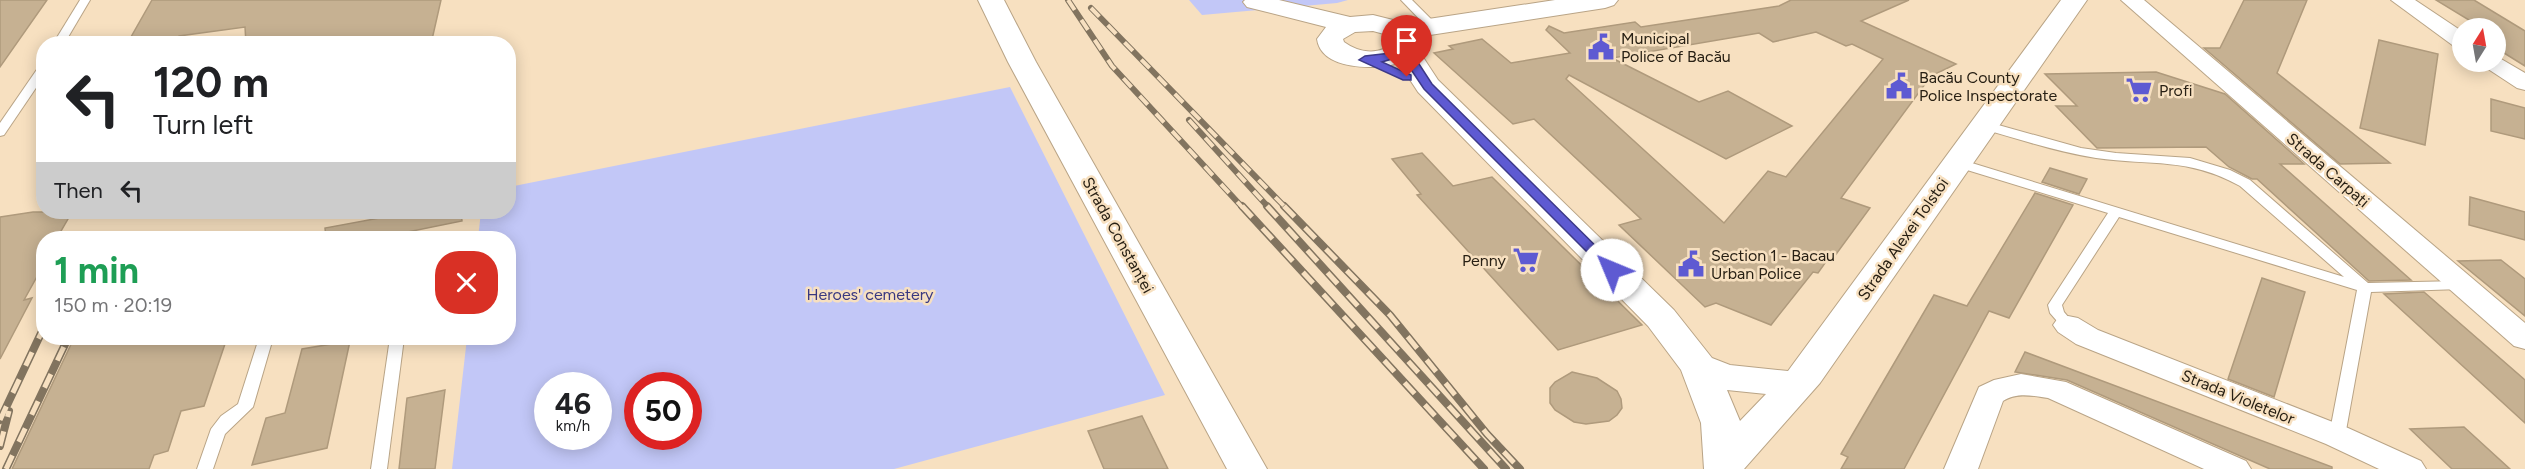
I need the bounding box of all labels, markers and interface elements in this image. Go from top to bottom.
pin [1381,15,1432,77]
north arrow [2452,18,2506,72]
map controls [2452,18,2506,72]
icon: arrive [1390,24,1423,57]
place label: Municipal Police of Bacău [1621,29,1731,66]
public building icon: Municipal Police of Bacău [1586,32,1616,62]
text: 120 m [153,57,269,108]
icon: left [54,60,132,138]
place label: Bacău County Police Inspectorate [1919,68,2057,105]
public building icon: Bacău County Police Inspectorate [1884,71,1914,101]
supermarket icon: Profi [2124,75,2154,105]
place label: Profi [2159,81,2193,100]
text: Turn left [153,108,253,141]
street label: Strada Carpați [2283,129,2373,211]
icon: left [115,174,148,207]
street label: Strada Constanței [1078,174,1158,296]
street label: Strada Alexei Tolstoi [1854,174,1952,304]
text: Then [54,177,103,204]
position arrow [1580,238,1644,302]
supermarket icon: Penny [1511,245,1541,275]
place label: Section 1 - Bacau Urban Police [1711,246,1835,283]
text: 1 min [54,249,139,292]
public building icon: Section 1 - Bacau Urban Police [1676,249,1706,279]
button: close [435,251,498,314]
place label: Penny [1462,251,1507,270]
park label: Heroes' cemetery [806,285,934,304]
text: 150 m · 20:19 [54,293,172,317]
street label: Strada Violetelor [2179,366,2298,429]
speed limit sign: 50 [624,372,702,450]
text: 46 [555,385,591,422]
text: km/h [556,417,590,435]

